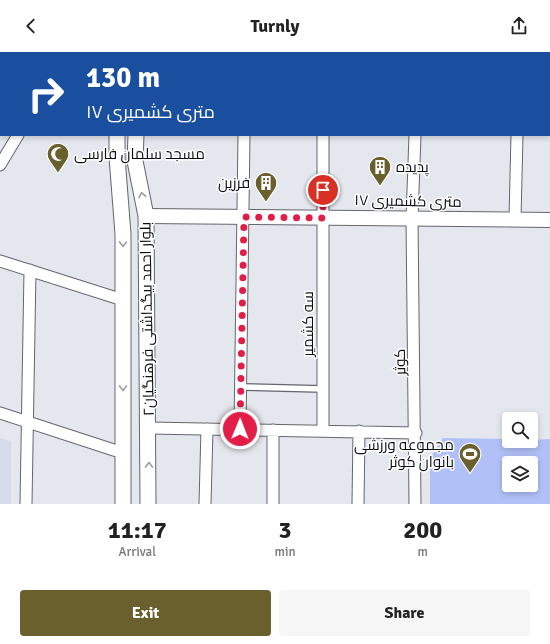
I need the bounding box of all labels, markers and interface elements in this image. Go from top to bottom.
icon: back [20,15,42,37]
text: Turnly [251,15,299,37]
icon: share [508,15,530,37]
text: 130 m [86,61,160,95]
icon: right [20,68,72,120]
text: ۱۷ متری کشمیری [86,101,215,123]
mosque icon: مسجد سلمان فارسی [45,141,71,174]
place label: مسجد سلمان فارسی [74,145,205,164]
building icon: پدیده [367,154,393,187]
place label: پدیده [396,158,429,177]
building icon: فرزین [253,170,279,203]
pin [306,173,340,207]
place label: فرزین [218,174,250,193]
icon: arrive [312,179,334,201]
street label: ۱۷ متری کشمیری [354,191,462,212]
one-way arrow [138,192,146,199]
street label: بلوار احمد بیگداشتی فرهنگیان۲ [136,222,159,416]
one-way arrow [119,241,127,247]
street label: سه کشمیر [299,291,317,358]
street label: کوثر [391,349,409,376]
one-way arrow [119,385,127,391]
position arrow [219,408,261,450]
map controls [502,412,538,492]
button: search [502,412,538,448]
place label: مجموعه ورزشی بانوان کوثر [354,436,454,472]
sports icon: مجموعه ورزشی بانوان کوثر [457,441,483,474]
button: layers [502,456,538,492]
one-way arrow [145,462,153,468]
text: 11:17 [108,515,167,545]
text: 3 [279,515,291,545]
text: 200 [403,515,442,545]
text: Arrival [119,544,156,560]
text: min [275,544,296,560]
text: m [418,544,428,560]
button: Exit [20,590,271,636]
button: Share [279,590,530,636]

